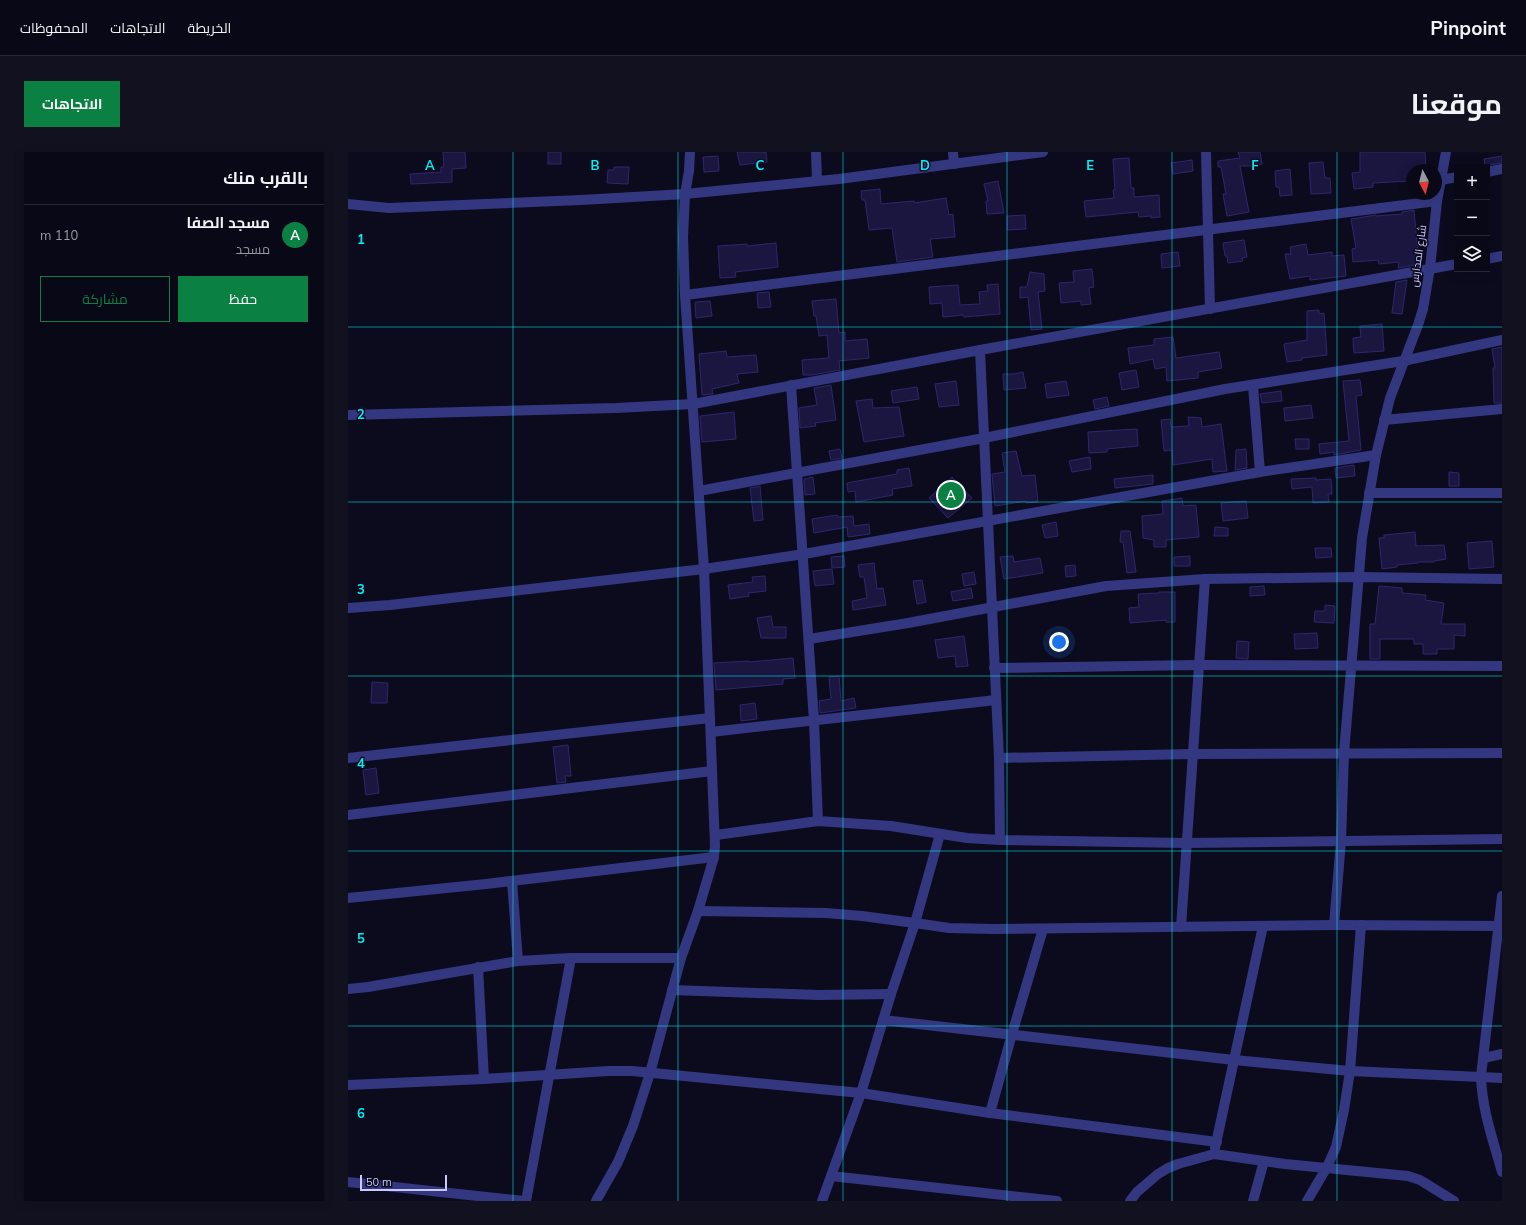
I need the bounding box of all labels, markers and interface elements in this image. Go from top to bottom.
text: Pinpoint [1430,16,1506,40]
text: المحفوظات [20,19,88,37]
text: الاتجاهات [110,19,166,37]
text: الخريطة [188,19,231,37]
button: الاتجاهات [24,81,120,127]
text: موقعنا [1411,86,1502,121]
text: A [425,157,435,173]
text: B [591,157,600,173]
text: C [756,157,765,173]
text: D [920,157,930,173]
text: E [1086,157,1094,173]
text: F [1251,157,1259,173]
north arrow [1406,164,1442,200]
map controls [1454,164,1490,272]
button: + [1454,164,1490,200]
text: بالقرب منك [223,167,308,188]
button: − [1454,200,1490,236]
text: مسجد الصفا [186,213,270,232]
street label: شارع المدارس [1407,224,1430,288]
text: 110 m [40,227,78,243]
text: A [290,227,300,243]
text: 1 [357,231,365,247]
button: layers [1454,236,1490,272]
text: مسجد [236,241,270,257]
button: مشاركة [40,276,170,322]
button: حفظ [178,276,308,322]
text: 2 [357,406,365,422]
pin: A [938,480,964,510]
text: 3 [357,581,365,597]
your location [1049,632,1069,652]
text: 4 [357,755,365,771]
text: 5 [357,930,365,946]
text: 6 [357,1105,365,1121]
scale bar [360,1173,447,1192]
text: 50 m [366,1175,392,1189]

